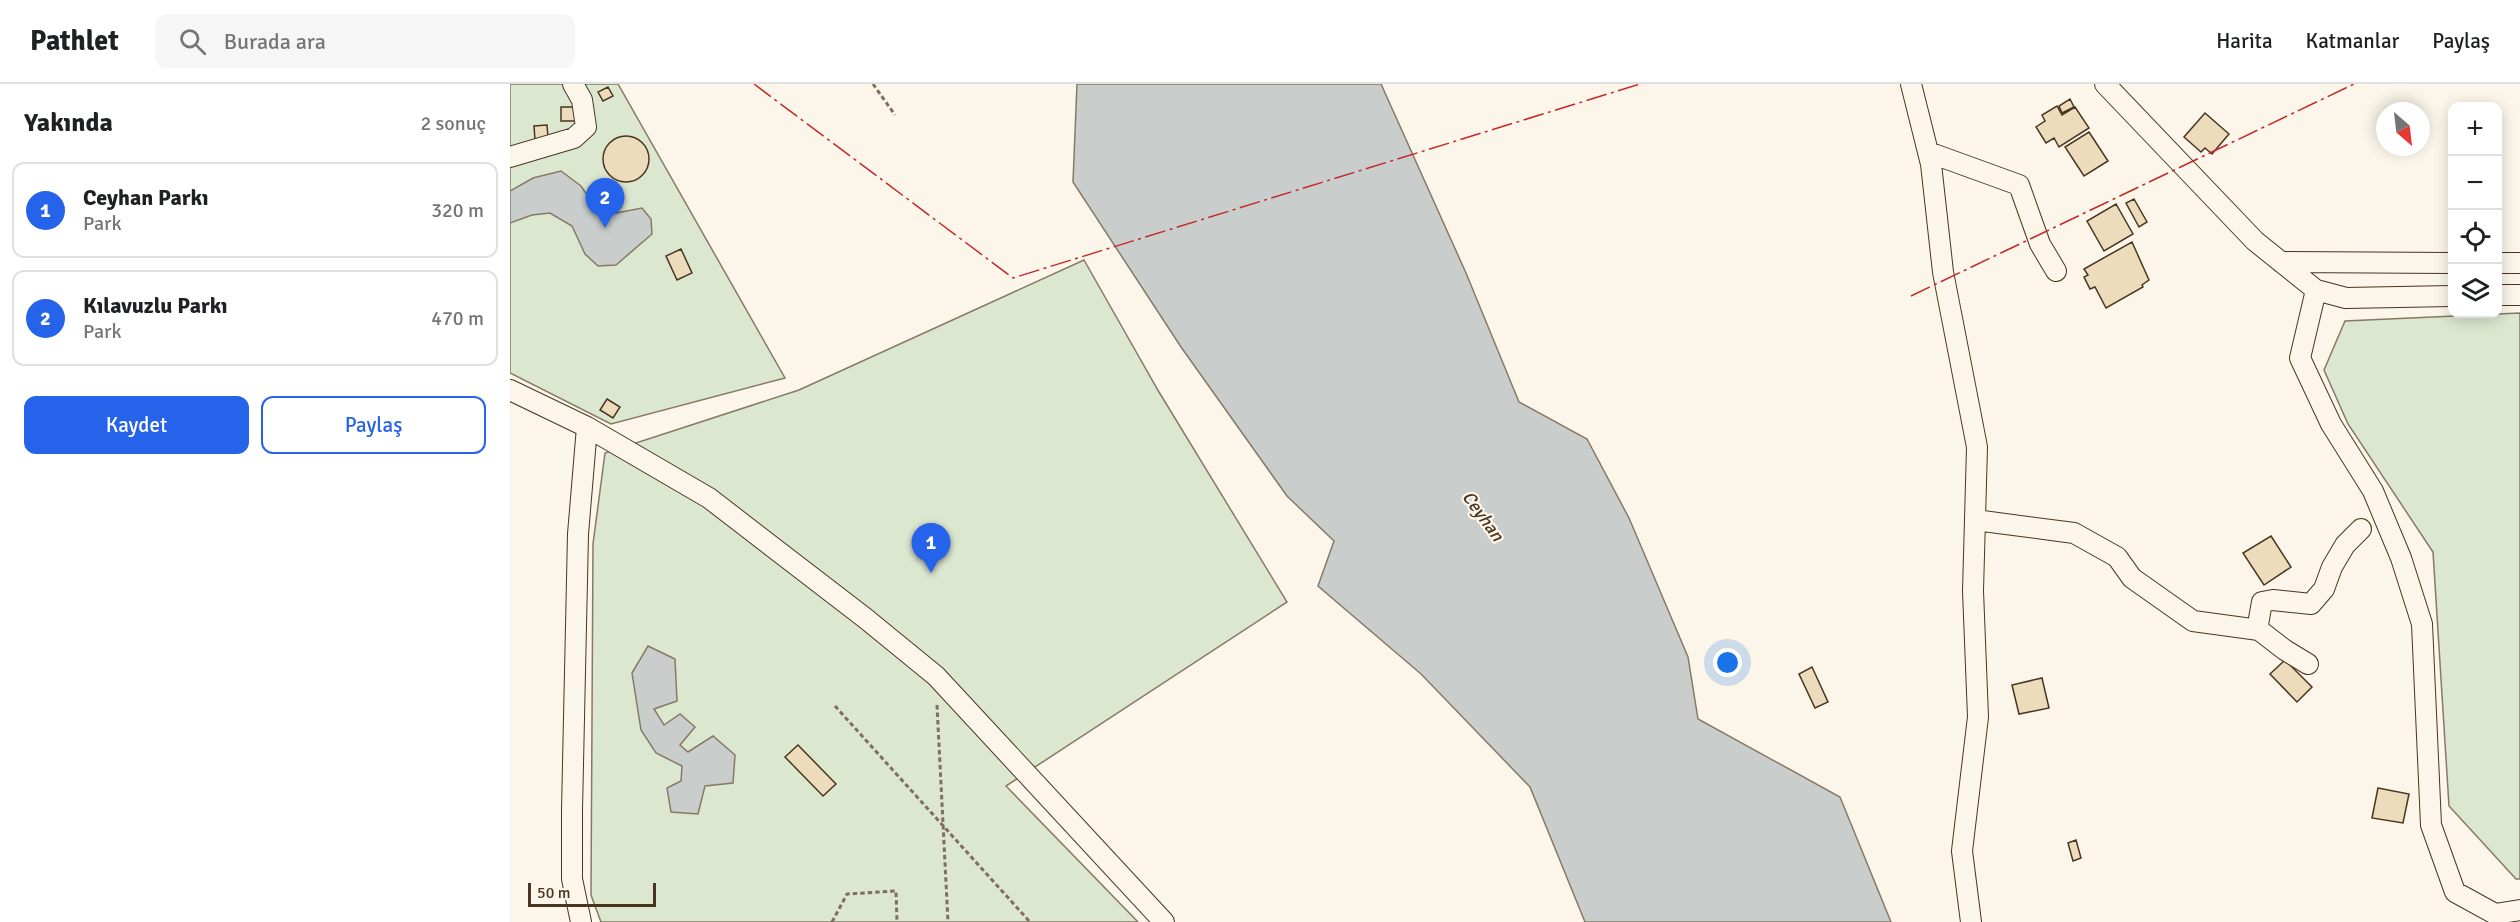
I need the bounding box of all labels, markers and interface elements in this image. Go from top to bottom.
search box [155,14,575,68]
text: Pathlet [30,24,119,58]
icon: search [176,25,209,58]
text: Burada ara [224,28,326,55]
text: Harita [2216,28,2273,54]
text: Katmanlar [2306,28,2399,54]
text: Paylaş [2432,28,2490,54]
north arrow [2376,102,2430,156]
map controls [2448,102,2502,318]
button: + [2448,102,2502,156]
text: Yakında [24,107,113,139]
text: 2 sonuç [420,111,486,136]
button: − [2448,156,2502,210]
pin: 2 [586,178,625,228]
text: Ceyhan Parkı [83,184,209,211]
text: 1 [40,198,51,223]
text: 320 m [431,198,484,223]
button: locate [2448,210,2502,264]
text: Park [83,211,121,236]
button: layers [2448,264,2502,318]
text: Kılavuzlu Parkı [83,292,228,319]
text: 2 [40,306,51,331]
text: 470 m [431,306,484,331]
text: Park [83,319,121,344]
button: Kaydet [24,396,249,454]
button: Paylaş [261,396,486,454]
water label: Ceyhan [1457,487,1509,546]
pin: 1 [912,524,950,573]
your location [1713,648,1742,677]
scale bar [528,880,656,908]
text: 50 m [537,883,571,903]

